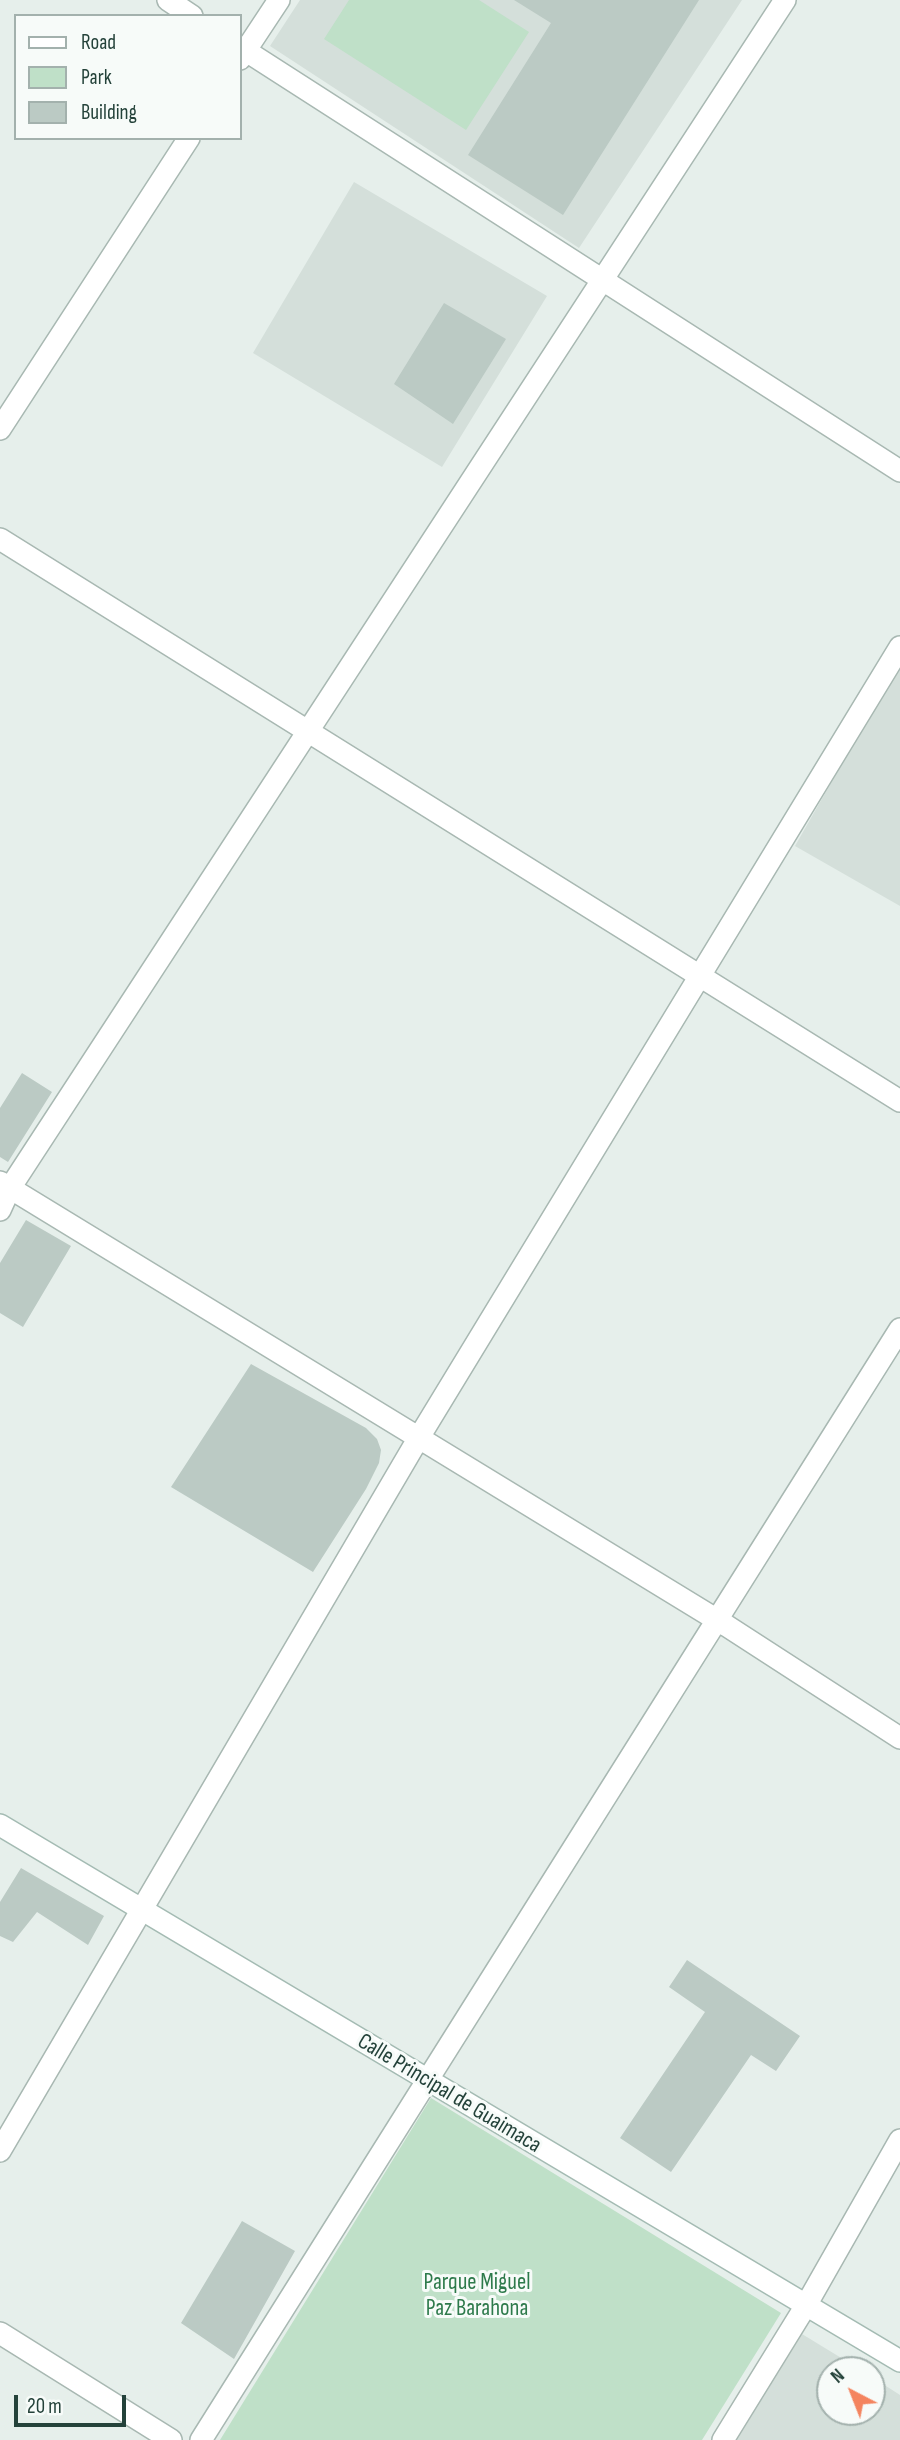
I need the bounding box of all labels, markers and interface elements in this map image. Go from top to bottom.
legend [14,14,242,140]
text: Road [81,30,116,55]
text: Park [81,65,112,90]
text: Building [81,100,137,125]
street label: Calle Principal de Guaimaca [352,2028,546,2160]
park label: Parque Miguel Paz Barahona [424,2269,530,2323]
north arrow [816,2356,886,2426]
text: N [826,2365,849,2388]
scale bar [18,2380,130,2424]
text: 20 m [27,2394,62,2419]

